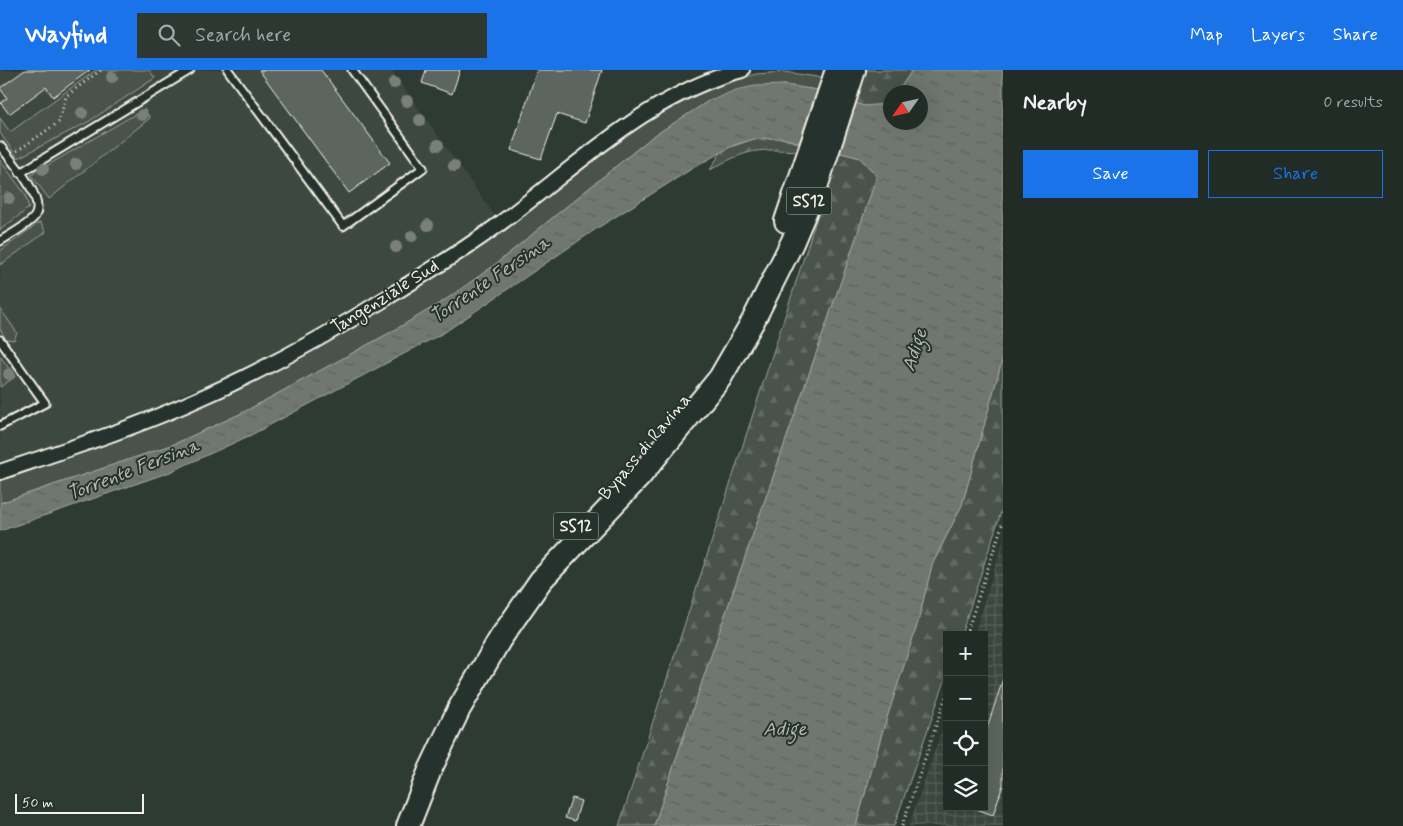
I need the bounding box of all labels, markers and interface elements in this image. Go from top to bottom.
search box [137,13,487,58]
text: Wayfind [25,20,107,51]
icon: search [155,21,183,49]
text: Search here [195,23,291,48]
text: Map [1190,23,1223,47]
text: Layers [1251,23,1305,47]
text: Share [1333,23,1378,47]
north arrow [883,85,928,130]
text: Nearby [1023,89,1087,117]
text: 0 results [1323,92,1383,113]
button: Save [1023,150,1198,198]
button: Share [1208,150,1383,198]
road number: SS12 [786,188,832,214]
water label: Torrente Fersina [425,230,555,329]
street label: Tangenziale Sud [326,254,444,341]
water label: Adige [896,325,936,375]
street label: Bypass di Ravina [593,389,697,505]
water label: Torrente Fersina [63,433,203,507]
road number: SS12 [554,512,598,540]
map controls [943,631,988,811]
button: + [943,631,988,676]
button: − [943,676,988,721]
water label: Adige [763,717,808,744]
button: locate [943,721,988,766]
button: layers [943,766,988,811]
scale bar [15,791,144,814]
text: 50 m [22,794,53,812]

